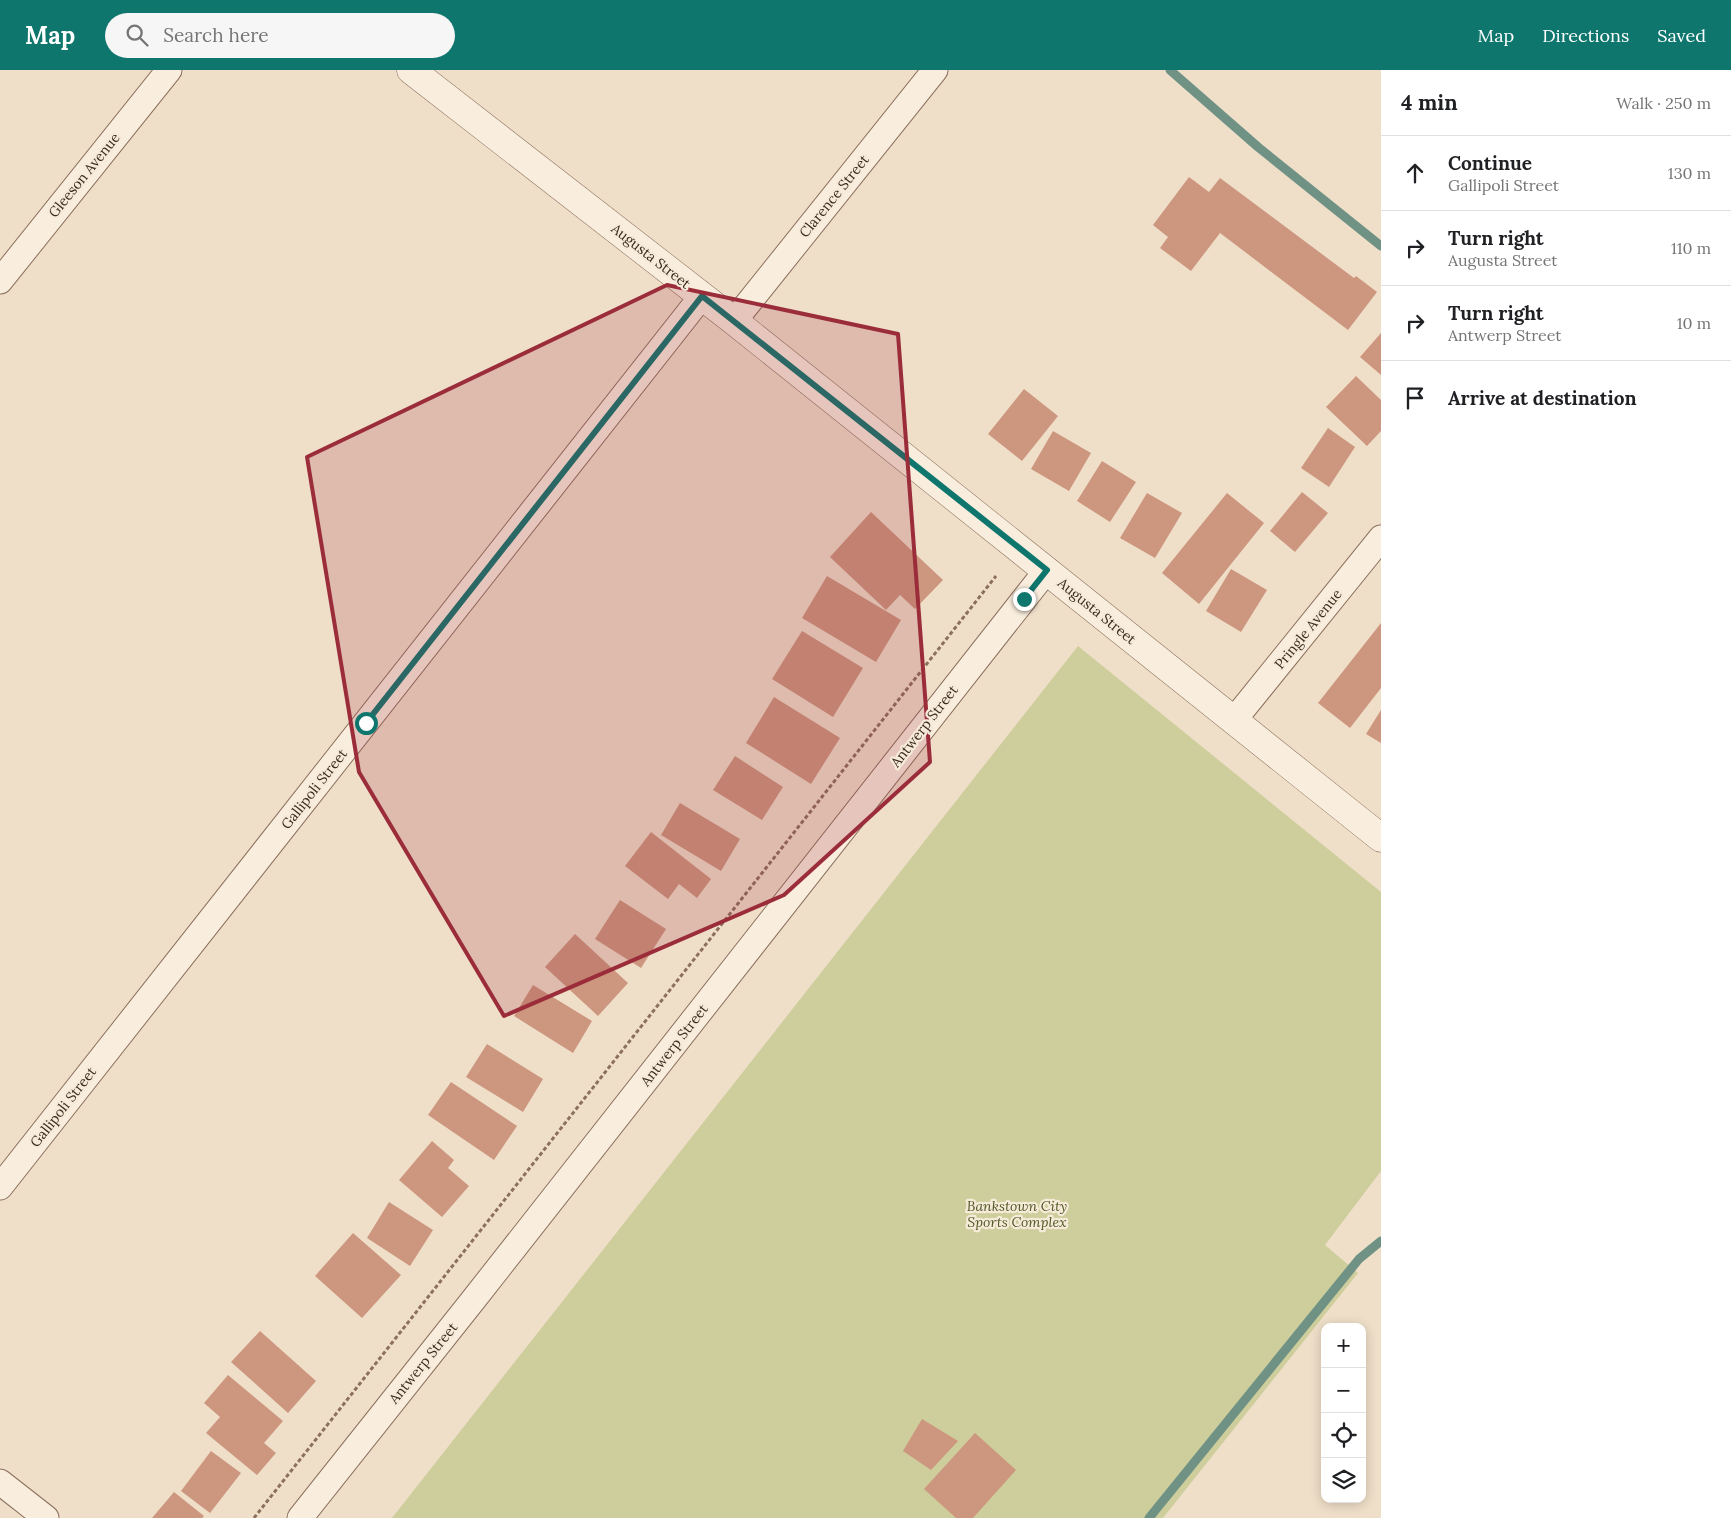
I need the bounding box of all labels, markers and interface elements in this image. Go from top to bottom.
search box [105,13,455,58]
text: Map [25,20,75,51]
icon: search [123,21,151,49]
text: Search here [163,23,269,47]
text: Map [1478,24,1514,47]
text: Directions [1542,24,1629,47]
text: Saved [1657,24,1706,47]
text: 4 min [1401,89,1458,116]
text: Walk · 250 m [1616,93,1711,113]
street label: Gleeson Avenue [44,129,124,221]
street label: Clarence Street [795,151,873,241]
text: Continue [1448,151,1532,175]
icon: ahead [1401,159,1429,187]
text: 130 m [1668,163,1711,183]
text: Gallipoli Street [1448,175,1559,195]
street label: Augusta Street [607,219,695,293]
text: Turn right [1448,226,1544,250]
icon: right [1401,234,1429,262]
text: 110 m [1671,238,1711,258]
text: Augusta Street [1448,250,1557,270]
text: Turn right [1448,301,1544,325]
icon: right [1401,309,1429,337]
text: 10 m [1677,313,1711,333]
text: Antwerp Street [1448,325,1561,345]
icon: arrive [1401,384,1429,412]
text: Arrive at destination [1448,386,1637,410]
street label: Augusta Street [1053,573,1140,648]
street label: Pringle Avenue [1270,585,1346,673]
route end [1013,588,1036,611]
street label: Antwerp Street [886,681,962,771]
route start [355,712,378,735]
street label: Gallipoli Street [277,745,351,833]
street label: Antwerp Street [636,1000,712,1090]
street label: Gallipoli Street [26,1063,100,1151]
park label: Bankstown City Sports Complex [967,1197,1067,1231]
street label: Antwerp Street [384,1318,462,1408]
map controls [1321,1323,1366,1503]
button: + [1321,1323,1366,1368]
button: − [1321,1368,1366,1413]
button: locate [1321,1413,1366,1458]
button: layers [1321,1458,1366,1503]

